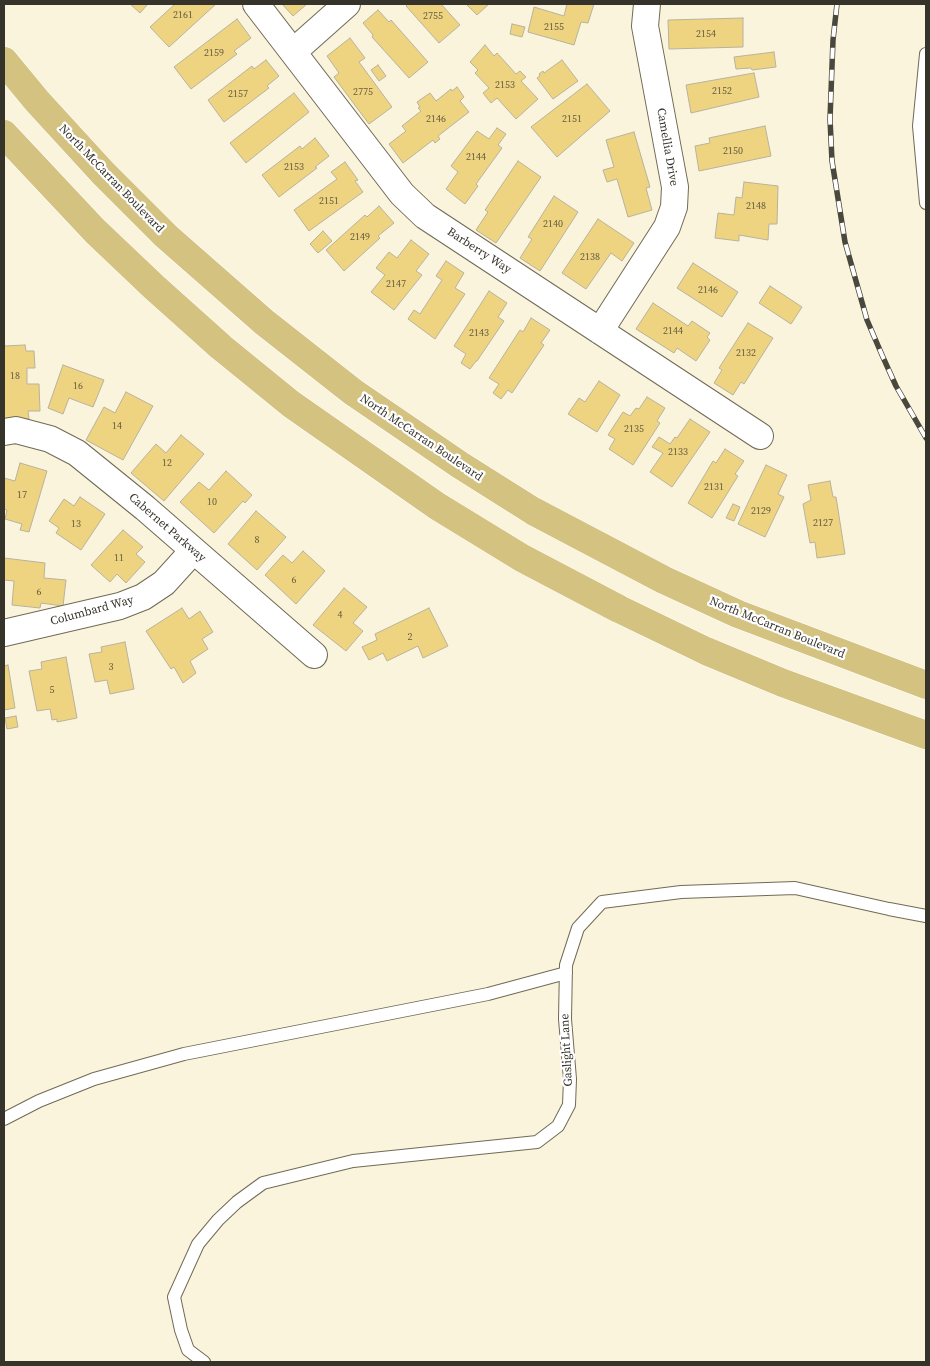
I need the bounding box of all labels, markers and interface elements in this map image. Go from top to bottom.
house number: 2161 [173,9,193,21]
house number: 2755 [423,10,443,22]
house number: 2155 [544,21,564,33]
house number: 2154 [696,28,716,40]
house number: 2159 [204,47,224,59]
house number: 2153 [495,79,515,91]
house number: 2152 [712,85,732,97]
house number: 2775 [353,86,373,98]
house number: 2157 [228,88,248,100]
street label: Camellia Drive [653,107,681,187]
house number: 2146 [426,113,446,125]
house number: 2151 [562,113,582,125]
street label: North McCarran Boulevard [55,122,167,236]
house number: 2150 [723,145,743,157]
house number: 2144 [466,151,486,163]
house number: 2153 [284,161,304,173]
house number: 2151 [319,195,339,207]
house number: 2148 [746,200,766,212]
house number: 2140 [543,218,563,230]
street label: Barberry Way [444,225,514,277]
house number: 2149 [350,231,370,243]
house number: 2138 [580,251,600,263]
house number: 2147 [386,278,406,290]
house number: 2146 [698,284,718,296]
house number: 2144 [663,325,683,337]
house number: 2143 [469,327,489,339]
house number: 2132 [736,347,756,359]
house number: 18 [10,370,20,382]
house number: 16 [73,380,83,392]
street label: North McCarran Boulevard [357,392,485,484]
house number: 14 [112,420,122,432]
house number: 2135 [624,423,644,435]
house number: 2133 [668,446,688,458]
house number: 12 [162,457,172,469]
house number: 2131 [704,481,724,493]
house number: 17 [17,489,27,501]
street label: Cabernet Parkway [125,491,209,565]
house number: 10 [207,496,217,508]
house number: 2129 [751,505,771,517]
house number: 2127 [813,517,833,529]
house number: 13 [71,518,81,530]
house number: 8 [255,534,259,546]
house number: 11 [114,552,124,564]
house number: 6 [292,574,296,586]
house number: 6 [37,586,41,598]
street label: Columbard Way [49,593,135,629]
street label: North McCarran Boulevard [707,594,847,662]
house number: 4 [338,609,342,621]
house number: 2 [408,631,412,643]
house number: 3 [109,661,113,673]
house number: 5 [50,684,54,696]
street label: Gaslight Lane [558,1013,576,1087]

